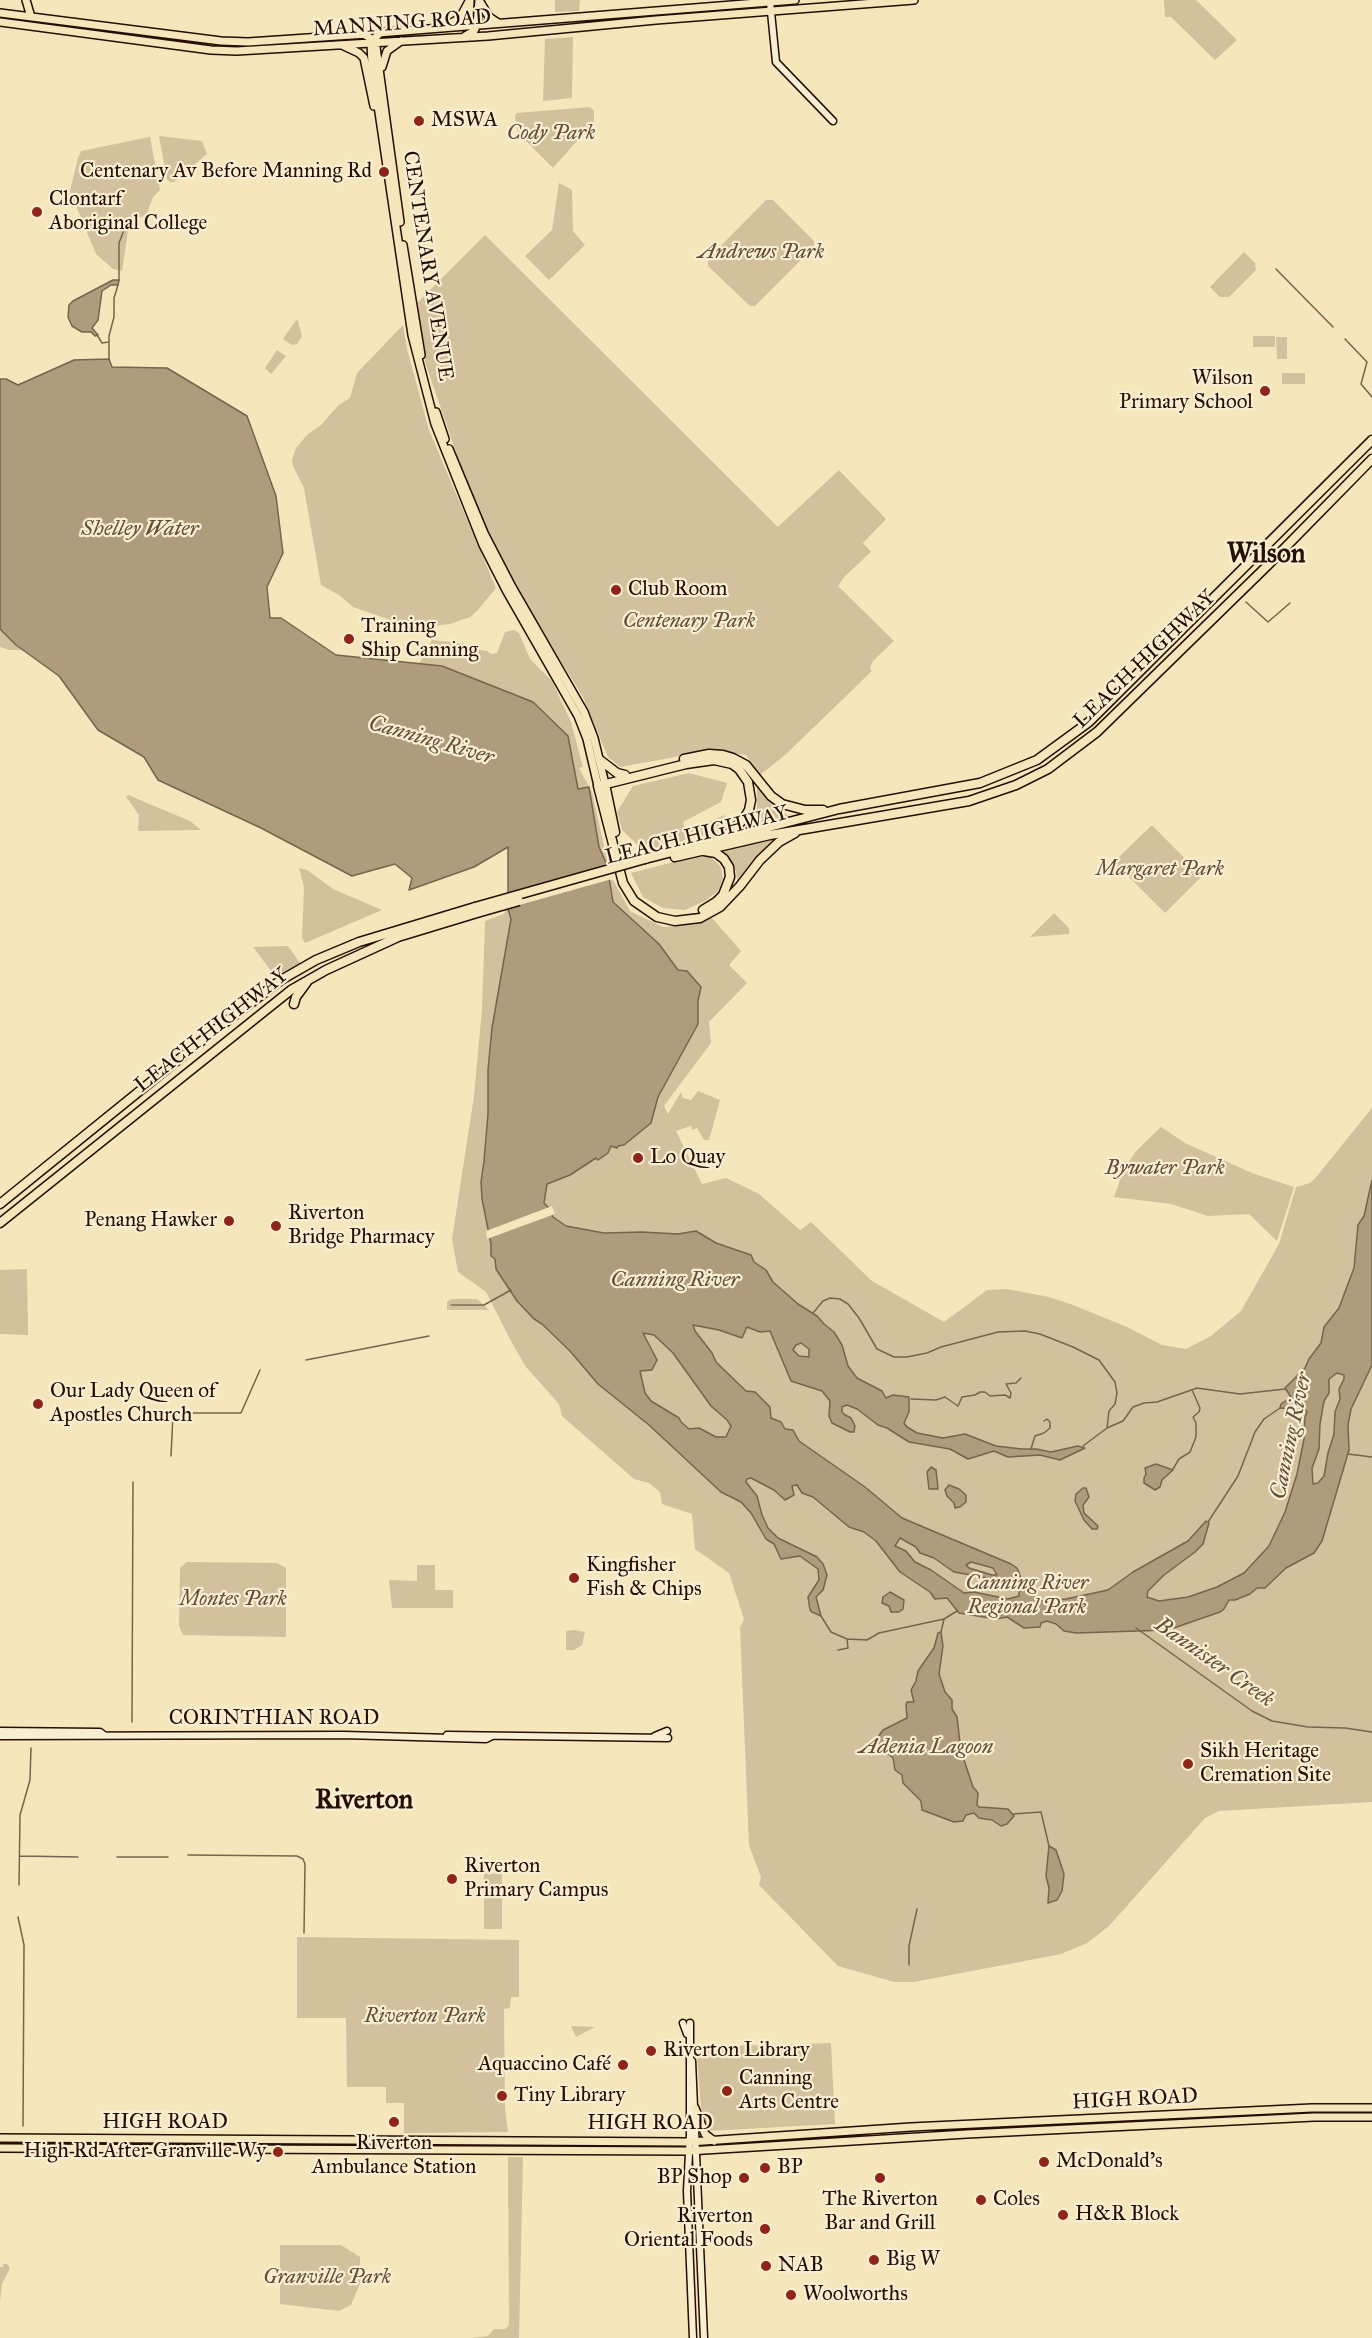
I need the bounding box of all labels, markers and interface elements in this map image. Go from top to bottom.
street label: MANNING ROAD [312,5,492,43]
place label: MSWA [431,108,498,134]
marker: MSWA [412,114,426,128]
park label: Cody Park [507,121,595,147]
street label: CENTENARY AVENUE [396,149,458,383]
place label: Centenary Av Before Manning Rd [80,159,372,185]
marker: Centenary Av Before Manning Rd [377,165,391,179]
place label: Clontarf Aboriginal College [49,187,207,237]
marker: Clontarf Aboriginal College [30,205,44,219]
park label: Andrews Park [698,240,824,266]
place label: Wilson Primary School [1119,366,1253,416]
marker: Wilson Primary School [1258,384,1272,398]
water label: Shelley Water [81,517,199,543]
district label: Wilson [1227,539,1305,571]
place label: Club Room [628,577,727,603]
marker: Club Room [609,583,623,597]
street label: LEACH HIGHWAY [1069,586,1221,734]
park label: Centenary Park [623,609,755,635]
place label: Training Ship Canning [361,614,478,664]
marker: Training Ship Canning [342,632,356,646]
water label: Canning River [365,711,497,771]
street label: LEACH HIGHWAY [603,801,791,871]
park label: Margaret Park [1096,857,1224,883]
street label: LEACH HIGHWAY [130,963,294,1099]
place label: Lo Quay [650,1145,725,1171]
marker: Lo Quay [631,1151,645,1165]
park label: Bywater Park [1105,1156,1225,1182]
place label: Riverton Bridge Pharmacy [288,1201,435,1251]
place label: Penang Hawker [84,1208,217,1234]
marker: Penang Hawker [222,1214,236,1228]
marker: Riverton Bridge Pharmacy [269,1219,283,1233]
water label: Canning River [610,1268,740,1294]
water label: Canning River [1266,1370,1318,1502]
place label: Our Lady Queen of Apostles Church [50,1379,216,1429]
marker: Our Lady Queen of Apostles Church [31,1397,45,1411]
place label: Kingfisher Fish & Chips [586,1553,702,1603]
marker: Kingfisher Fish & Chips [567,1571,581,1585]
park label: Canning River Regional Park [965,1571,1089,1621]
park label: Montes Park [179,1587,287,1613]
water label: Bannister Creek [1149,1612,1279,1714]
street label: CORINTHIAN ROAD [169,1706,379,1732]
water label: Adenia Lagoon [859,1735,993,1761]
place label: Sikh Heritage Cremation Site [1200,1739,1331,1789]
marker: Sikh Heritage Cremation Site [1181,1757,1195,1771]
district label: Riverton [315,1785,413,1817]
place label: Riverton Primary Campus [464,1854,608,1904]
marker: Riverton Primary Campus [445,1872,459,1886]
park label: Riverton Park [364,2004,486,2030]
place label: Riverton Library [663,2038,810,2064]
marker: Riverton Library [644,2044,658,2058]
place label: Aquaccino Café [478,2052,611,2078]
marker: Aquaccino Café [616,2058,630,2072]
place label: Canning Arts Centre [739,2066,839,2116]
place label: Tiny Library [514,2083,625,2109]
marker: Canning Arts Centre [720,2084,734,2098]
street label: HIGH ROAD [1072,2084,1198,2116]
marker: Tiny Library [495,2089,509,2103]
street label: HIGH ROAD [102,2110,228,2136]
street label: HIGH ROAD [587,2111,713,2137]
marker: Riverton Ambulance Station [387,2115,401,2129]
place label: Riverton Ambulance Station [312,2131,476,2181]
place label: High Rd After Granville Wy [23,2139,266,2165]
marker: High Rd After Granville Wy [271,2145,285,2159]
place label: McDonald's [1056,2149,1163,2175]
place label: BP [777,2155,803,2181]
marker: McDonald's [1037,2155,1051,2169]
marker: BP [758,2161,772,2175]
place label: BP Shop [657,2165,732,2191]
marker: BP Shop [737,2171,751,2185]
marker: The Riverton Bar and Grill [873,2171,887,2185]
place label: The Riverton Bar and Grill [822,2187,938,2237]
place label: Coles [993,2187,1040,2213]
marker: Coles [974,2193,988,2207]
place label: H&R Block [1075,2202,1179,2228]
place label: Riverton Oriental Foods [624,2204,753,2254]
marker: H&R Block [1056,2208,1070,2222]
marker: Riverton Oriental Foods [758,2222,772,2236]
place label: Big W [886,2247,940,2273]
place label: NAB [778,2253,824,2279]
marker: Big W [867,2253,881,2267]
marker: NAB [759,2259,773,2273]
park label: Granville Park [263,2265,391,2291]
place label: Woolworths [803,2282,908,2308]
marker: Woolworths [784,2288,798,2302]

